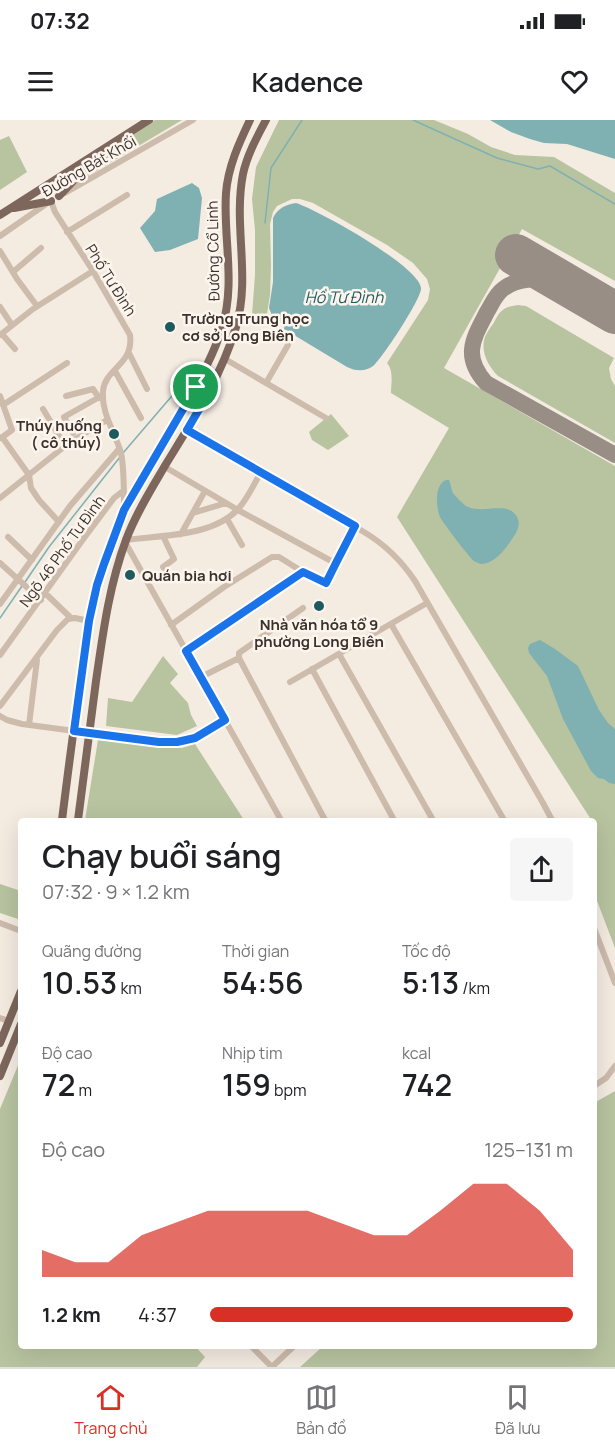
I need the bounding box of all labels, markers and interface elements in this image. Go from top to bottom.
text: 07:32 [30,6,90,36]
text: Kadence [252,63,363,100]
icon: menu [24,65,57,98]
icon: heart [558,65,591,98]
street label: Đường Bát Khối [38,131,140,201]
street label: Đường Cổ Linh [202,201,224,301]
street label: Phố Tư Đình [81,240,141,320]
water label: Hồ Tư Đình [305,286,384,308]
place label: Trường Trung học cơ sở Long Biên [182,308,310,346]
marker: Trường Trung học cơ sở Long Biên [163,320,177,334]
pin [170,361,221,412]
icon: arrive [179,370,212,403]
place label: Thúy huống ( cô thúy) [16,415,102,453]
marker: Thúy huống ( cô thúy) [107,427,121,441]
street label: Ngõ 46 Phố Tư Đình [14,491,110,611]
place label: Quán bia hơi [142,565,232,586]
marker: Quán bia hơi [123,568,137,582]
marker: Nhà văn hóa tổ 9 phường Long Biên [312,599,326,613]
place label: Nhà văn hóa tổ 9 phường Long Biên [254,614,384,652]
text: Chạy buổi sáng [42,833,282,878]
button: share [510,838,573,901]
text: 07:32 · 9 × 1.2 km [42,878,190,905]
text: Quãng đường [42,940,142,962]
text: Thời gian [222,940,289,962]
text: Tốc độ [402,940,451,962]
text: 10.53 [42,962,117,1003]
text: 54:56 [222,962,304,1003]
text: 5:13 [402,962,459,1003]
text: km [117,977,142,999]
text: /km [459,977,490,999]
text: Độ cao [42,1042,92,1064]
text: Nhịp tim [222,1042,283,1064]
text: kcal [402,1042,431,1064]
text: 72 [42,1064,75,1105]
text: 159 [222,1064,271,1105]
text: 742 [402,1064,452,1105]
text: m [75,1079,92,1101]
text: bpm [271,1079,307,1101]
text: Độ cao [42,1136,105,1163]
text: 125–131 m [484,1136,573,1163]
text: 1.2 km [42,1301,101,1328]
text: 4:37 [138,1301,177,1328]
tab: Trang chủ [74,1381,147,1439]
tab: Bản đồ [296,1381,346,1439]
tab: Đã lưu [495,1381,541,1439]

